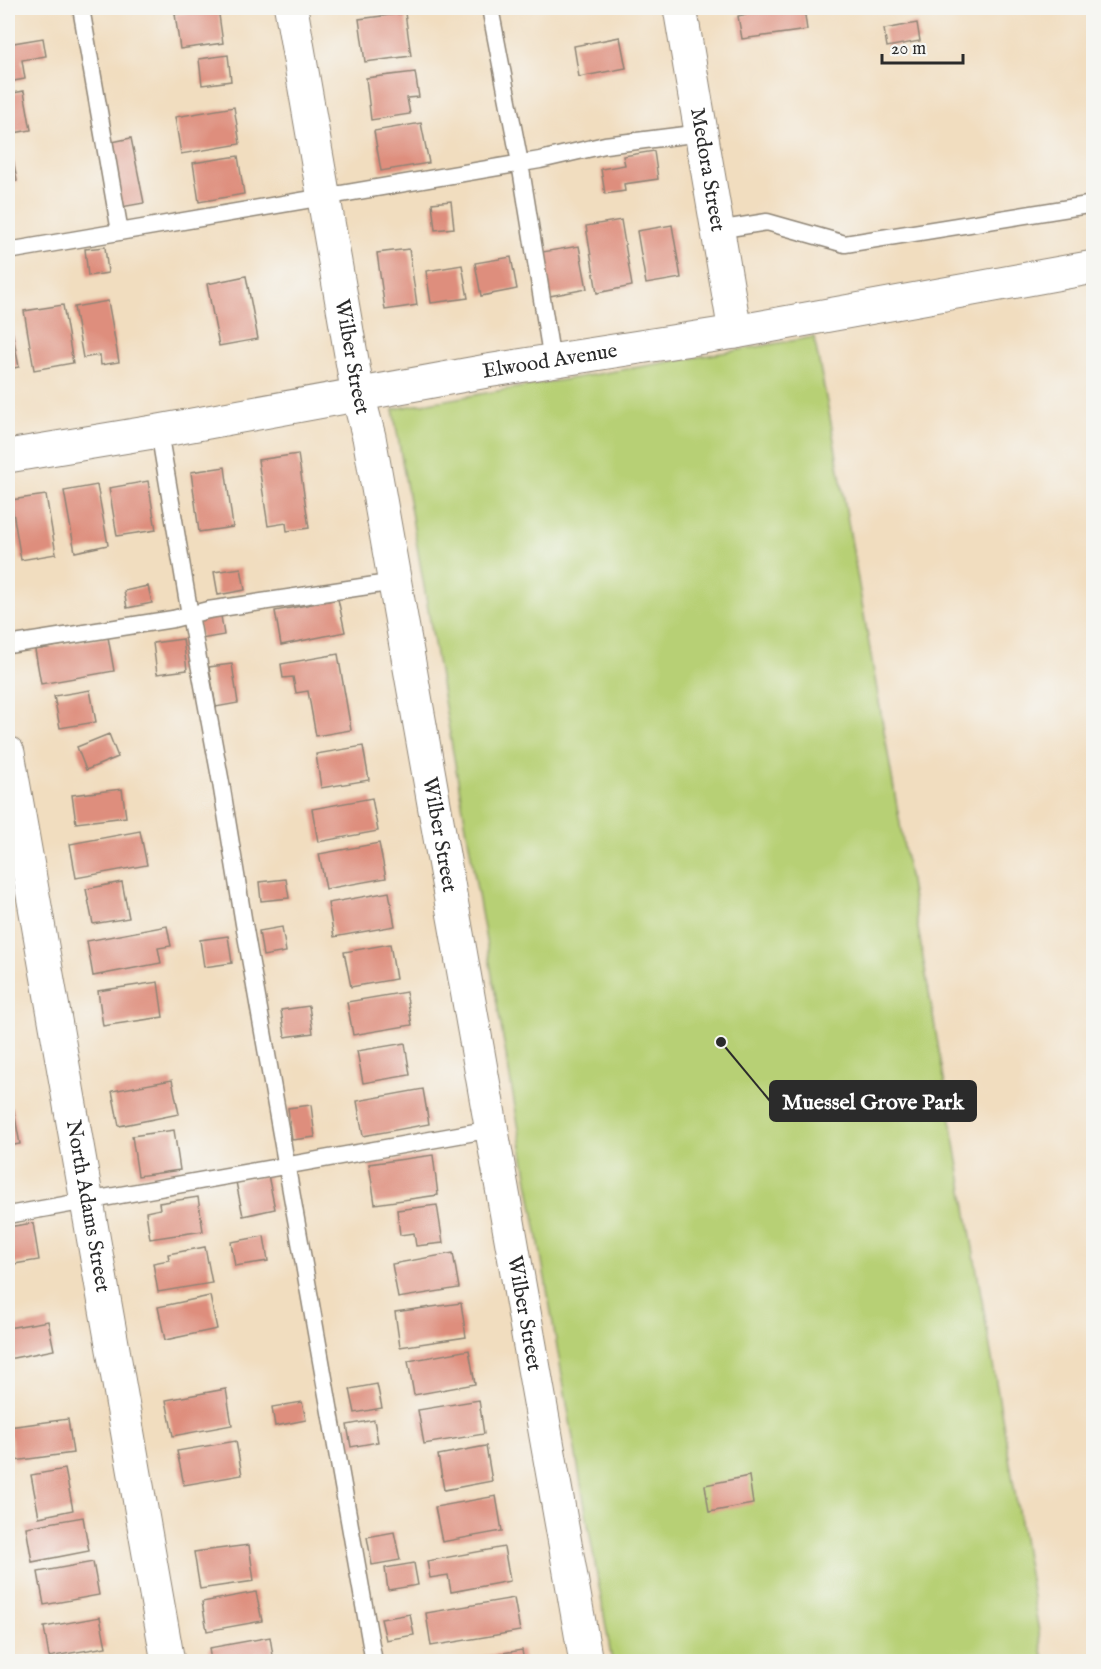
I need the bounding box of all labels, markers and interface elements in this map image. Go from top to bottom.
scale bar [882,27,963,65]
text: 20 m [891,38,926,61]
street label: Medora Street [684,106,731,234]
street label: Wilber Street [328,297,376,417]
street label: Elwood Avenue [480,337,619,385]
street label: Wilber Street [416,775,463,895]
callout: Muessel Grove Park [770,1081,976,1121]
text: Muessel Grove Park [782,1089,965,1117]
street label: North Adams Street [59,1118,116,1294]
street label: Wilber Street [501,1253,548,1373]

